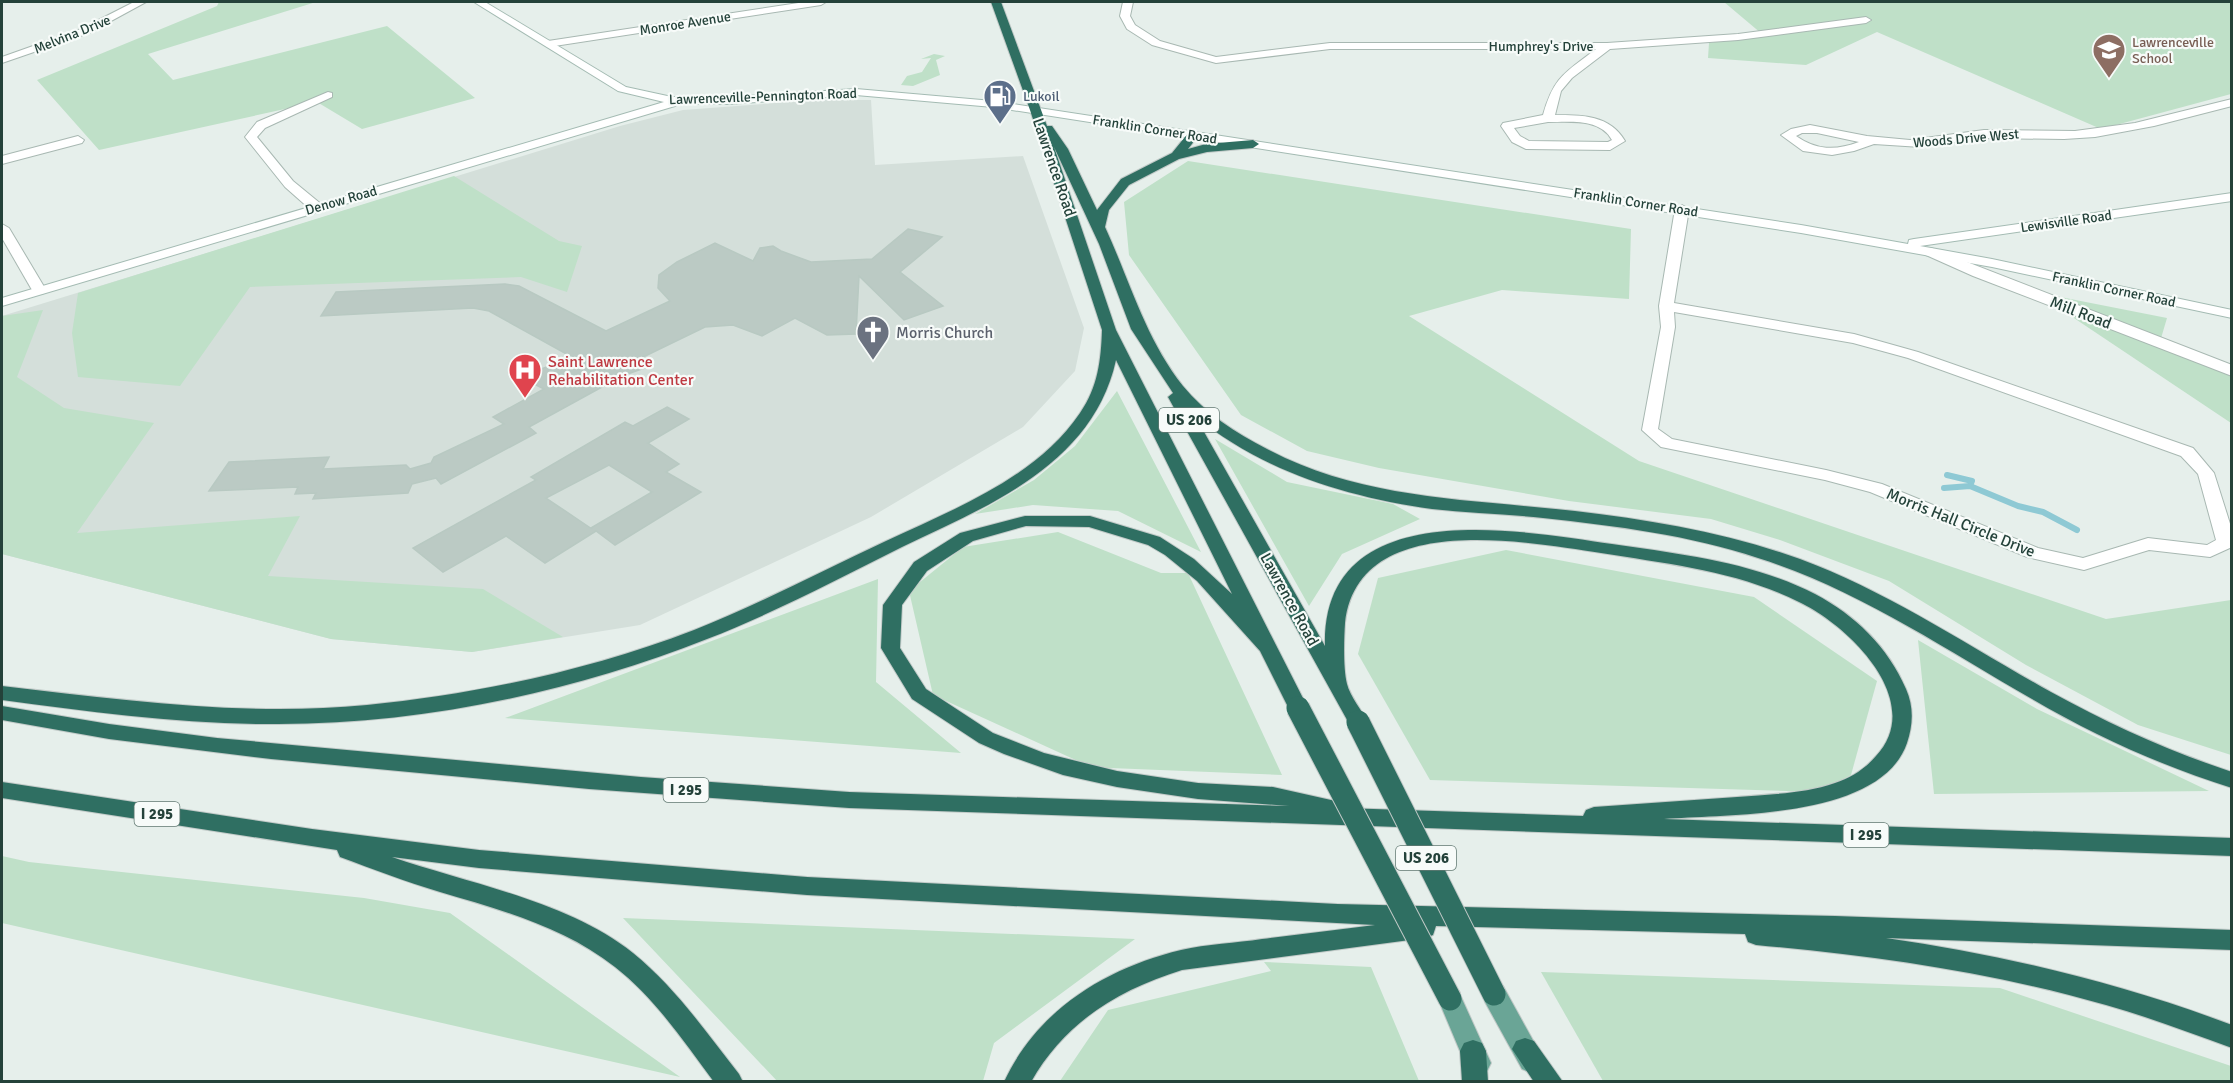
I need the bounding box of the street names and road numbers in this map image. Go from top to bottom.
street label: Monroe Avenue [638,8,732,39]
street label: Melvina Drive [31,11,113,58]
street label: Humphrey's Drive [1489,38,1593,55]
street label: Lawrenceville-Pennington Road [669,85,857,108]
street label: Franklin Corner Road [1091,111,1218,148]
street label: Lawrence Road [1028,115,1080,219]
street label: Woods Drive West [1912,125,2020,152]
street label: Denow Road [303,182,379,219]
street label: Franklin Corner Road [1572,184,1699,221]
street label: Lewisville Road [2019,207,2113,236]
street label: Franklin Corner Road [2051,268,2177,311]
street label: Mill Road [2047,292,2114,334]
road number: US 206 [1159,408,1219,432]
street label: Morris Hall Circle Drive [1883,484,2038,562]
street label: Lawrence Road [1255,549,1323,649]
road number: I 295 [664,778,708,802]
road number: I 295 [134,802,180,826]
road number: I 295 [1844,823,1888,847]
road number: US 206 [1396,846,1456,870]

